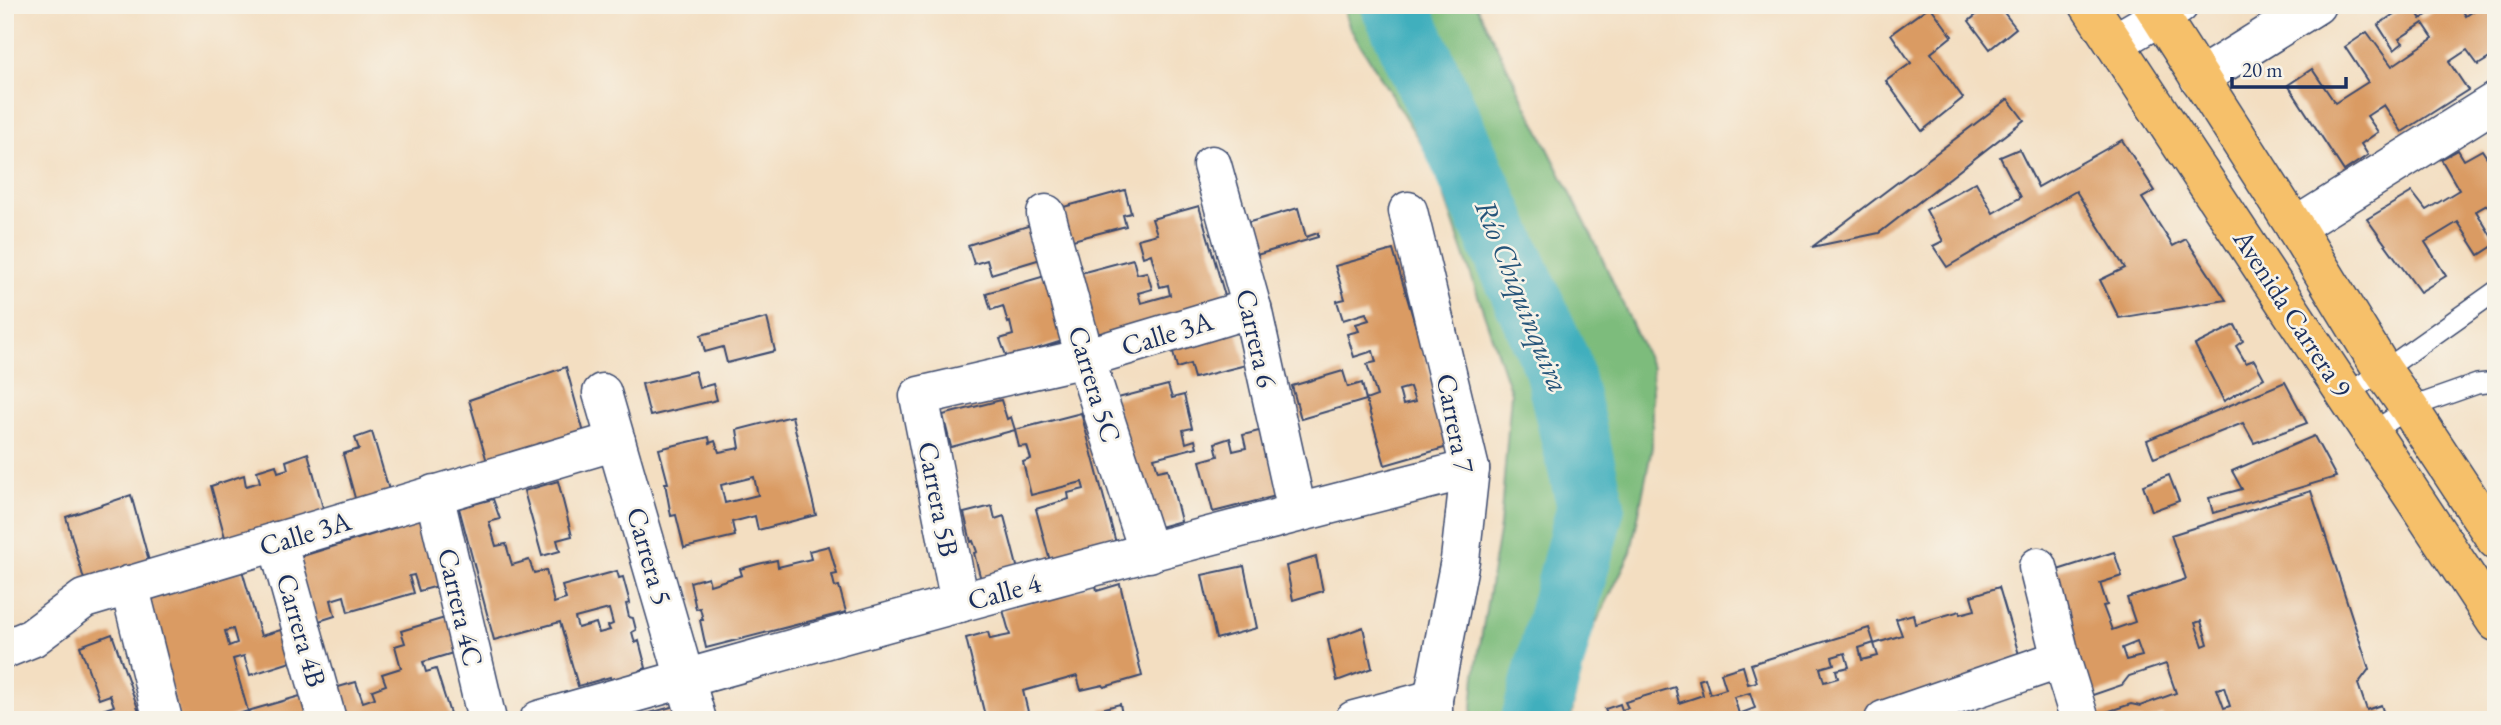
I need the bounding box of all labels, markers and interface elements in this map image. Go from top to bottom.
scale bar [2232,46,2345,90]
text: 20 m [2242,56,2283,83]
water label: Río Chiquinquira [1465,194,1579,398]
street label: Avenida Carrera 9 [2225,222,2361,404]
street label: Carrera 6 [1228,285,1286,391]
street label: Calle 3A [1117,302,1218,364]
street label: Carrera 5C [1060,321,1130,447]
street label: Carrera 7 [1429,370,1483,476]
street label: Carrera 5B [910,438,968,560]
street label: Calle 3A [255,502,356,564]
street label: Carrera 5 [619,503,681,609]
street label: Carrera 4C [430,544,492,670]
street label: Calle 4 [963,564,1045,618]
street label: Carrera 4B [269,569,335,691]

